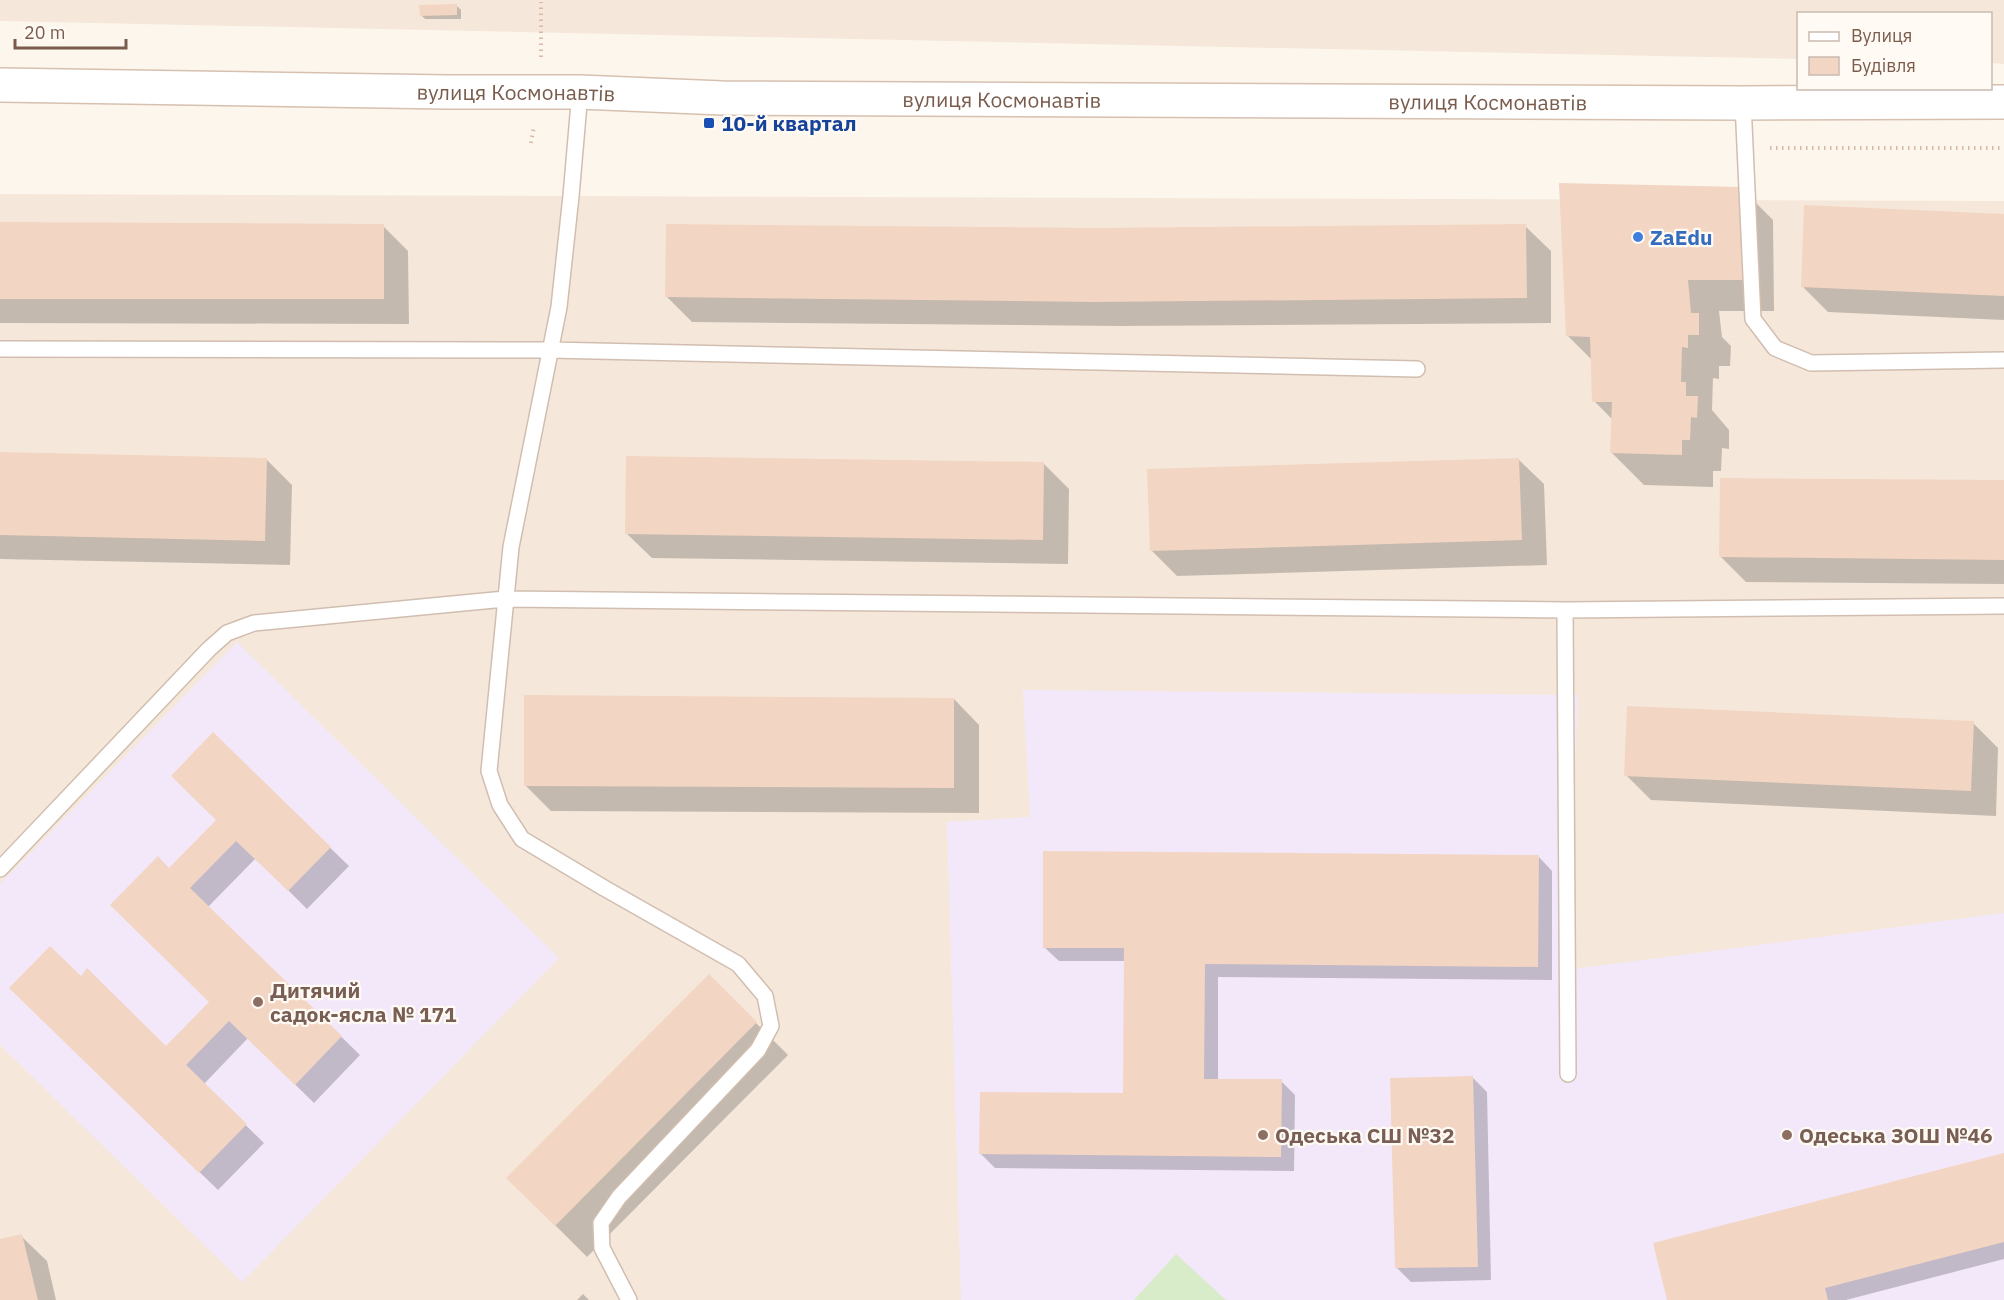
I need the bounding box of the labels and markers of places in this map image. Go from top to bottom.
place label: 10-й квартал [721,109,857,137]
marker: 10-й квартал [702,116,716,130]
place label: ZaEdu [1650,223,1713,251]
marker: ZaEdu [1631,230,1645,244]
place label: Дитячий садок-ясла № 171 [270,976,457,1028]
marker: Дитячий садок-ясла № 171 [251,995,265,1009]
place label: Одеська СШ №32 [1275,1121,1455,1149]
place label: Одеська ЗОШ №46 [1799,1121,1993,1149]
marker: Одеська СШ №32 [1256,1128,1270,1142]
marker: Одеська ЗОШ №46 [1780,1128,1794,1142]

